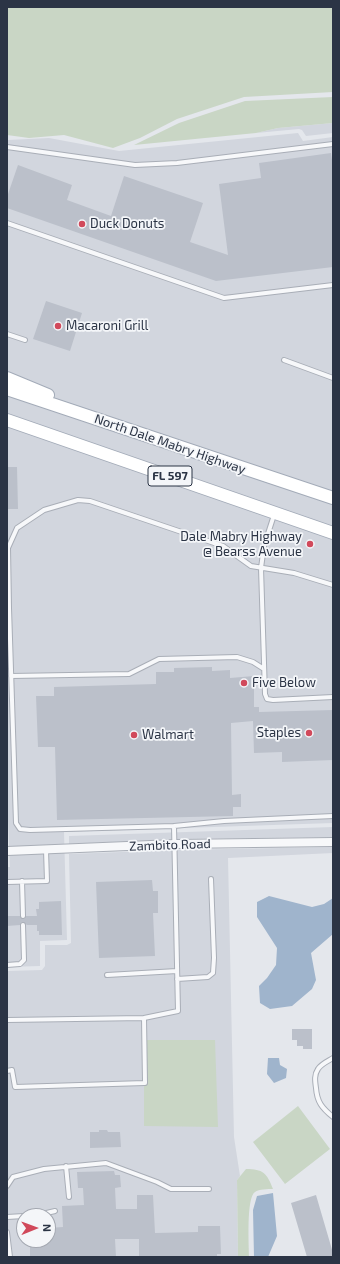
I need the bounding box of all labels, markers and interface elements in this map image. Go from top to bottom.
place label: Duck Donuts [90,216,164,232]
marker: Duck Donuts [77,219,87,229]
place label: Macaroni Grill [66,318,148,334]
marker: Macaroni Grill [53,321,63,331]
street label: North Dale Mabry Highway [92,411,248,477]
road number: FL 597 [148,466,192,486]
place label: Dale Mabry Highway @ Bearss Avenue [180,529,302,560]
marker: Dale Mabry Highway @ Bearss Avenue [305,539,315,549]
place label: Five Below [252,675,316,691]
marker: Five Below [239,678,249,688]
place label: Staples [257,725,301,741]
place label: Walmart [142,727,194,743]
marker: Staples [304,728,314,738]
marker: Walmart [129,730,139,740]
street label: Zambito Road [129,836,211,854]
north arrow [16,1208,56,1248]
text: N [41,1224,54,1232]

